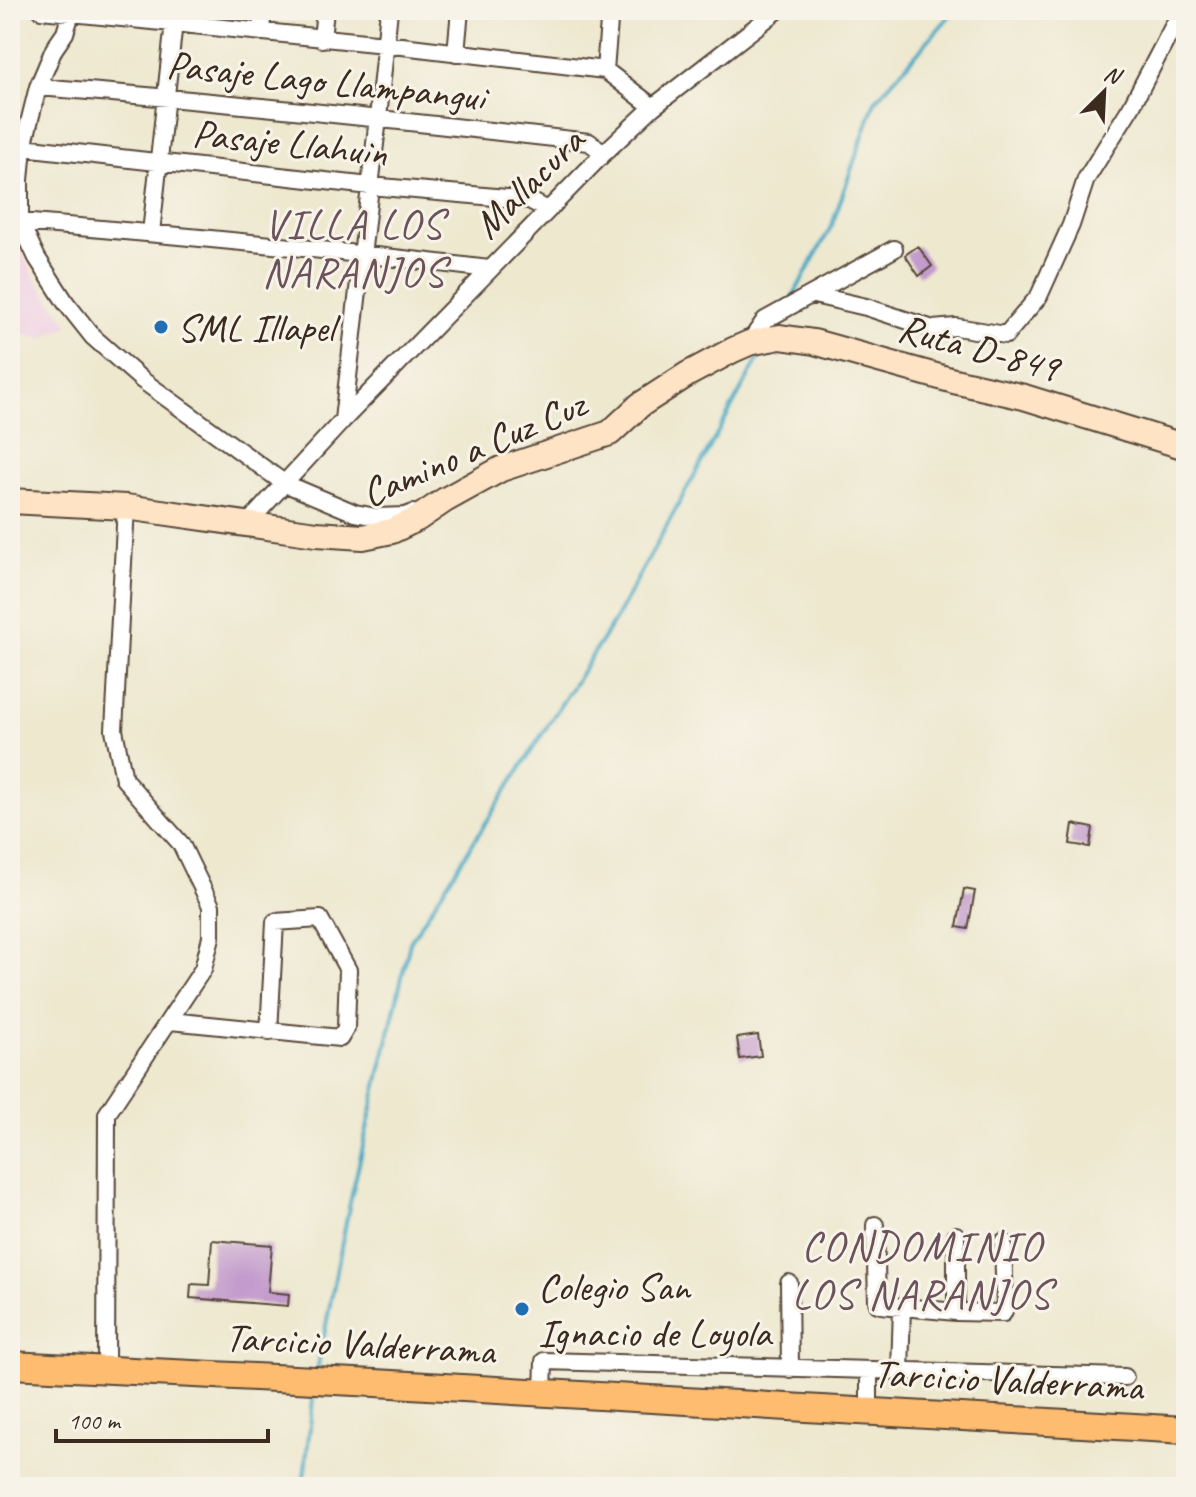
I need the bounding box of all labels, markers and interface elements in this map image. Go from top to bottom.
street label: Pasaje Lago Llampangui [165,39,492,123]
north arrow [1064,52,1144,132]
text: N [1100,59,1127,92]
street label: Pasaje Llahuin [190,108,391,178]
street label: Mallacura [463,115,597,249]
district label: VILLA LOS NARANJOS [262,198,451,299]
place label: SML Illapel [177,303,341,353]
street label: Ruta D-849 [893,303,1067,394]
marker: SML Illapel [152,318,170,336]
street label: Camino a Cuz Cuz [354,378,596,518]
district label: CONDOMINIO LOS NARANJOS [792,1220,1058,1321]
place label: Colegio San Ignacio de Loyola [538,1262,774,1358]
marker: Colegio San Ignacio de Loyola [513,1300,531,1318]
street label: Tarcicio Valderrama [224,1312,499,1376]
street label: Tarcicio Valderrama [872,1348,1147,1412]
scale bar [56,1393,268,1443]
text: 100 m [68,1406,122,1436]

